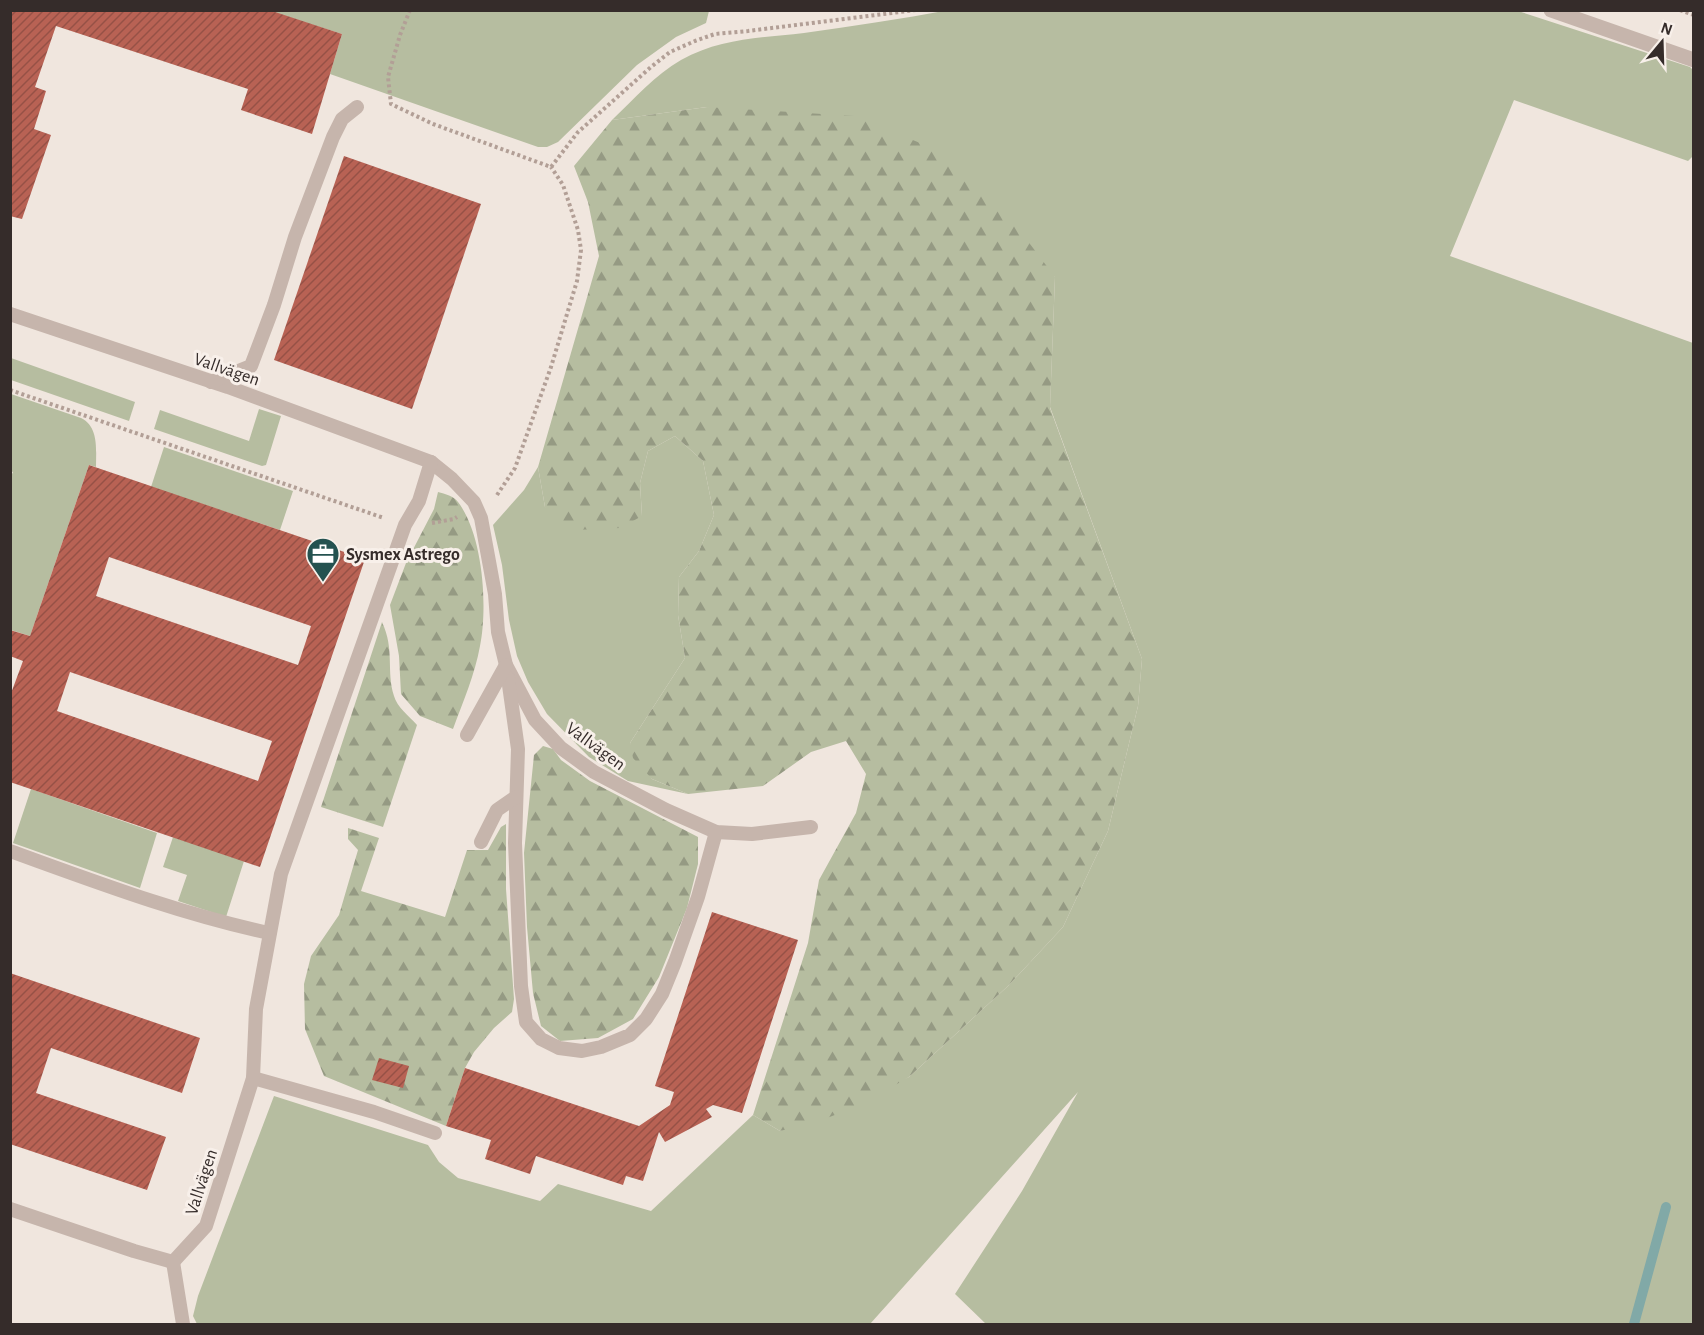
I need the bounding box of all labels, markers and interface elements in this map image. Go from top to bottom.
north arrow [1632,12,1692,72]
text: N [1659,19,1674,38]
street label: Vallvägen [191,350,262,390]
office icon: Sysmex Astrego [305,536,341,583]
place label: Sysmex Astrego [346,546,460,564]
street label: Vallvägen [562,719,628,774]
street label: Vallvägen [183,1147,221,1218]

